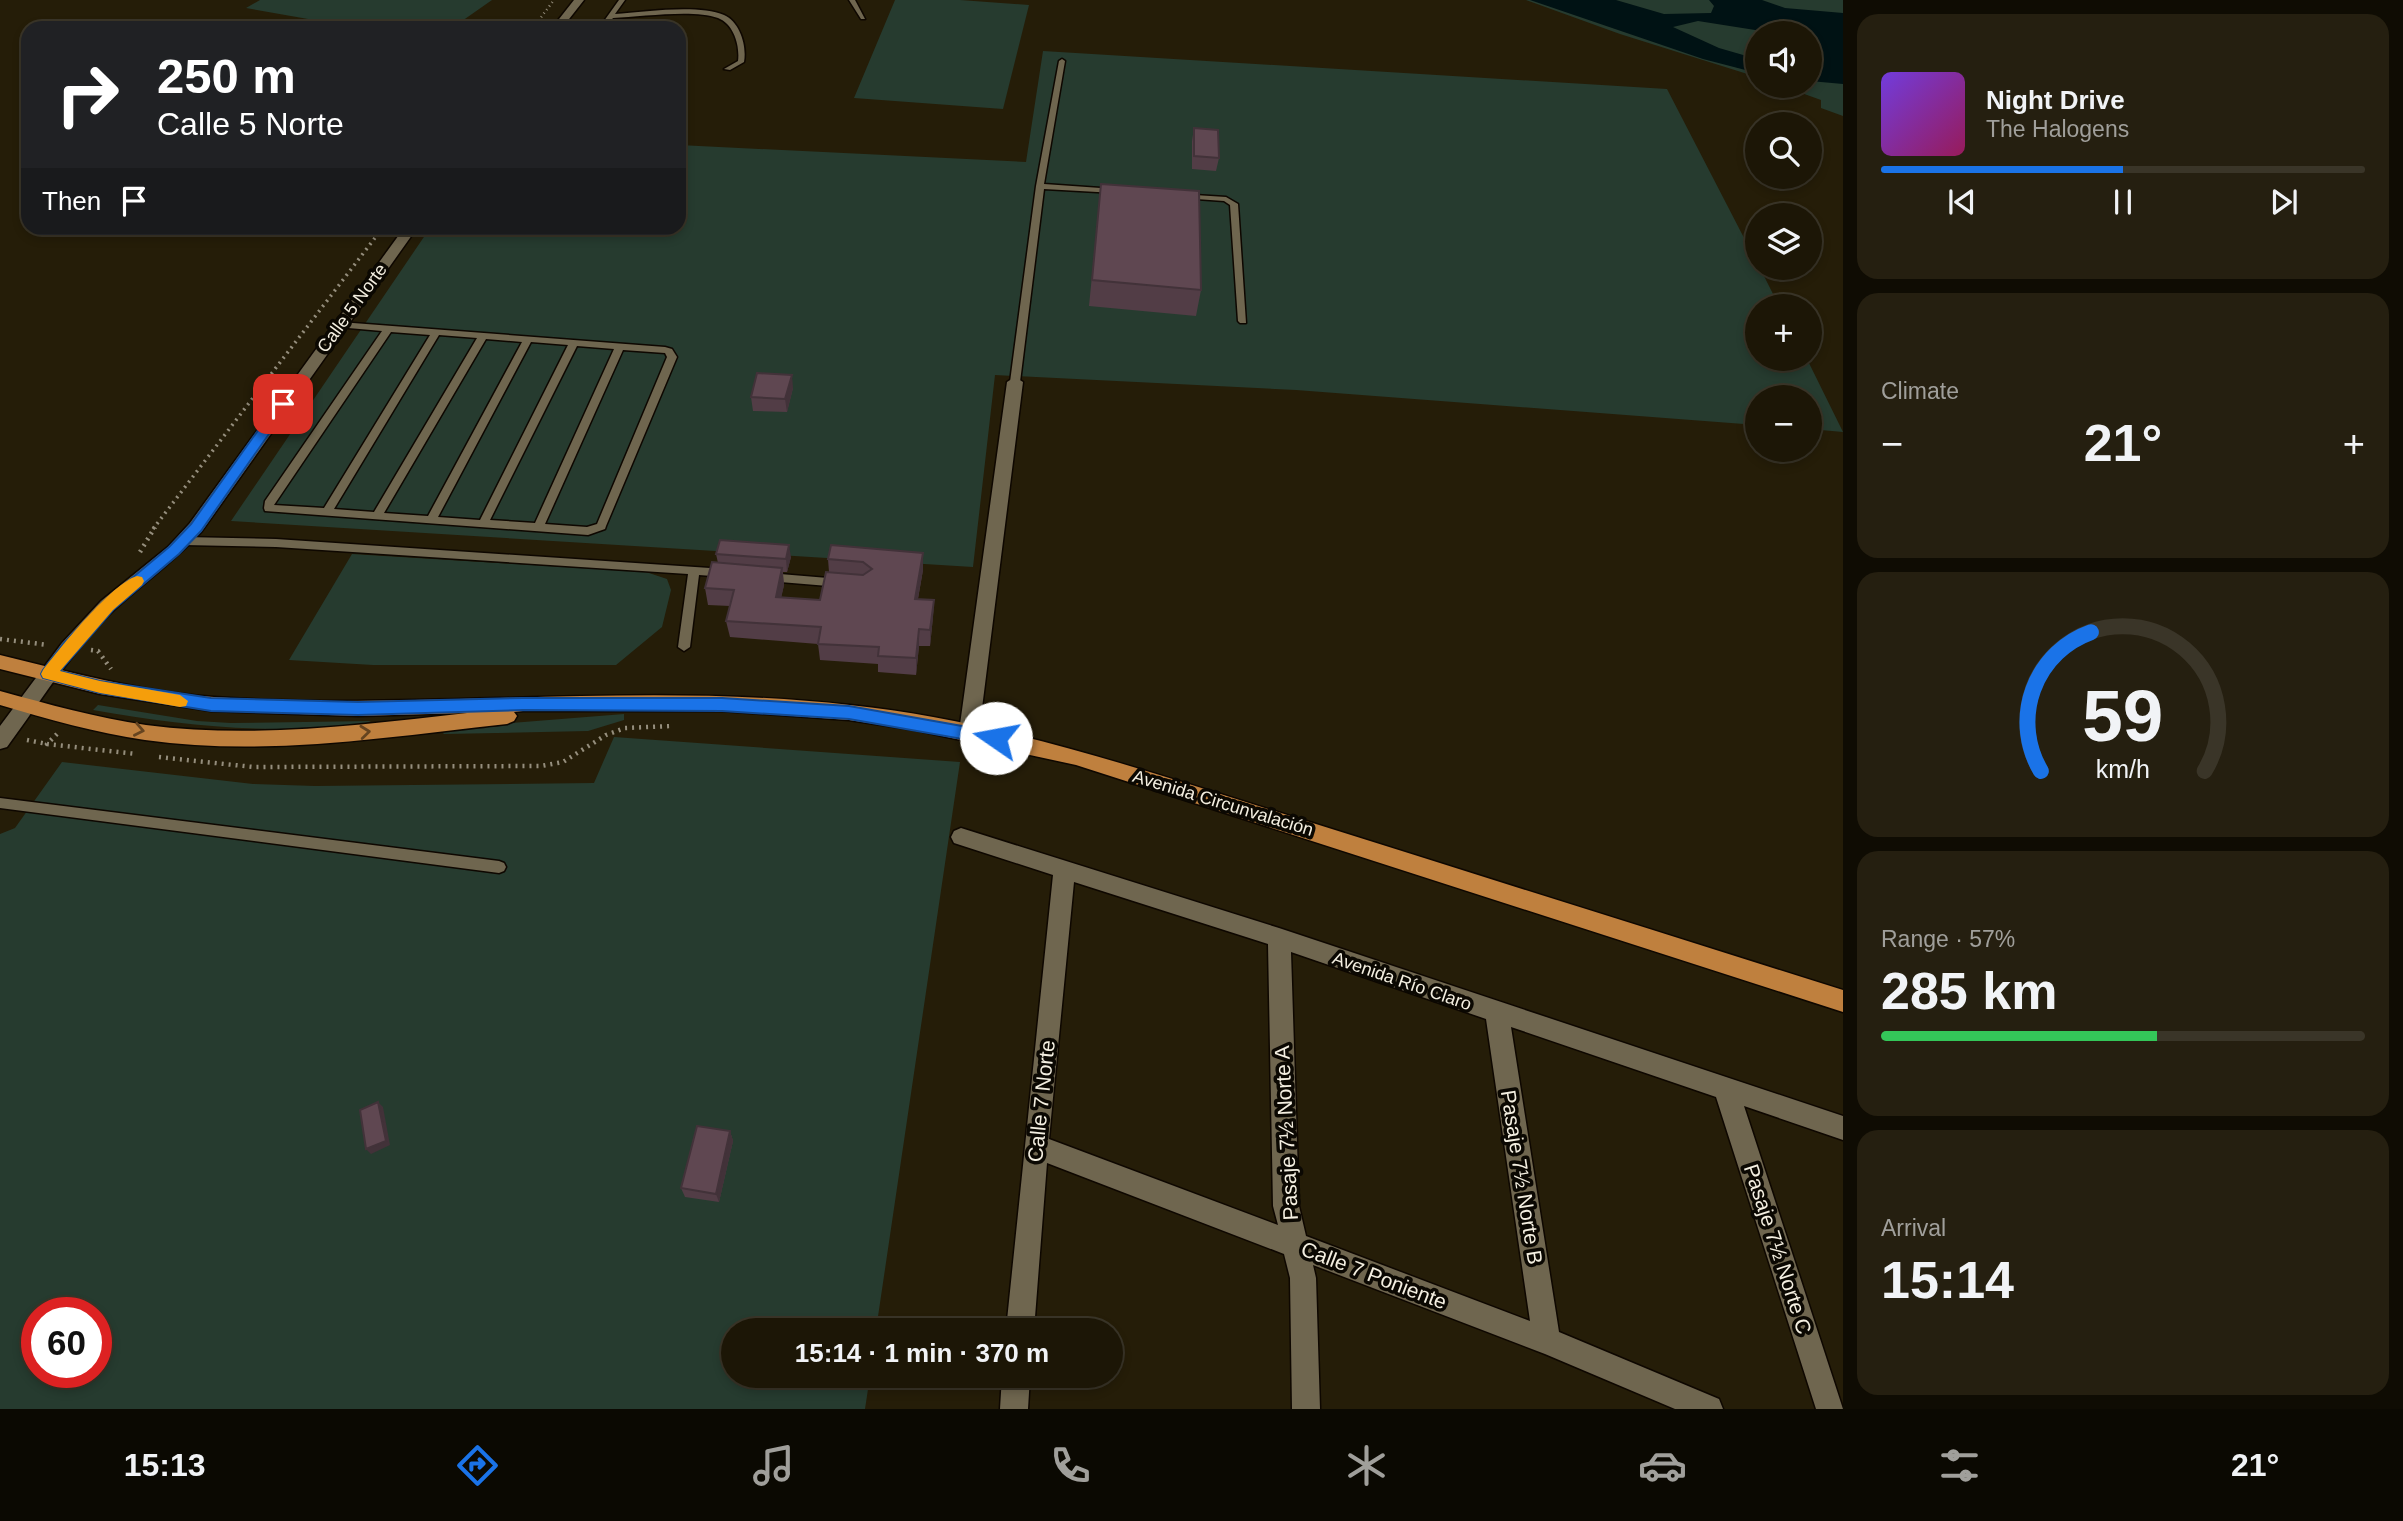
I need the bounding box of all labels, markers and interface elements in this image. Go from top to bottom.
map controls [1745,21,1822,462]
button: sound [1745,21,1822,98]
icon: right [42,49,133,140]
text: 250 m [157,49,296,103]
text: Night Drive [1986,85,2125,115]
text: Calle 5 Norte [157,106,344,142]
button: search [1745,112,1822,189]
text: The Halogens [1986,116,2129,142]
icon: arrive [115,182,153,220]
icon: previous [1943,183,1981,221]
icon: pause [2104,183,2142,221]
icon: next [2265,183,2303,221]
text: Then [42,186,101,216]
button: layers [1745,203,1822,280]
street label: Calle 5 Norte [313,260,391,356]
button: + [1745,294,1822,371]
pin [253,374,313,434]
text: Climate [1881,378,1959,404]
icon: arrive [264,385,302,423]
button: − [1745,385,1822,462]
text: 21° [2084,414,2162,472]
text: − [1881,423,1903,465]
text: + [2343,423,2365,465]
text: 59 [2083,675,2163,756]
position arrow [959,701,1033,775]
one-way arrow [133,722,145,737]
one-way arrow [360,724,371,739]
text: km/h [2096,754,2150,782]
street label: Avenida Circunvalación [1130,766,1316,840]
text: Range · 57% [1881,926,2015,952]
street label: Avenida Río Claro [1330,948,1474,1014]
text: 285 km [1881,962,2057,1020]
street label: Calle 7 Norte [1023,1039,1059,1163]
street label: Pasaje 7½ Norte A [1270,1045,1302,1221]
street label: Pasaje 7½ Norte B [1497,1088,1547,1266]
street label: Pasaje 7½ Norte C [1740,1161,1816,1337]
text: Arrival [1881,1215,1946,1241]
street label: Calle 7 Poniente [1298,1237,1450,1313]
text: 15:14 [1881,1251,2014,1309]
speed limit sign: 60 [21,1297,112,1388]
text: 15:14 · 1 min · 370 m [795,1338,1049,1368]
icon: directions [453,1441,502,1490]
icon: music [749,1441,798,1490]
icon: phone [1046,1441,1095,1490]
icon: climate [1342,1441,1391,1490]
icon: car [1638,1441,1687,1490]
icon: filters [1935,1441,1984,1490]
text: 15:13 [124,1447,206,1483]
text: 21° [2231,1447,2279,1483]

